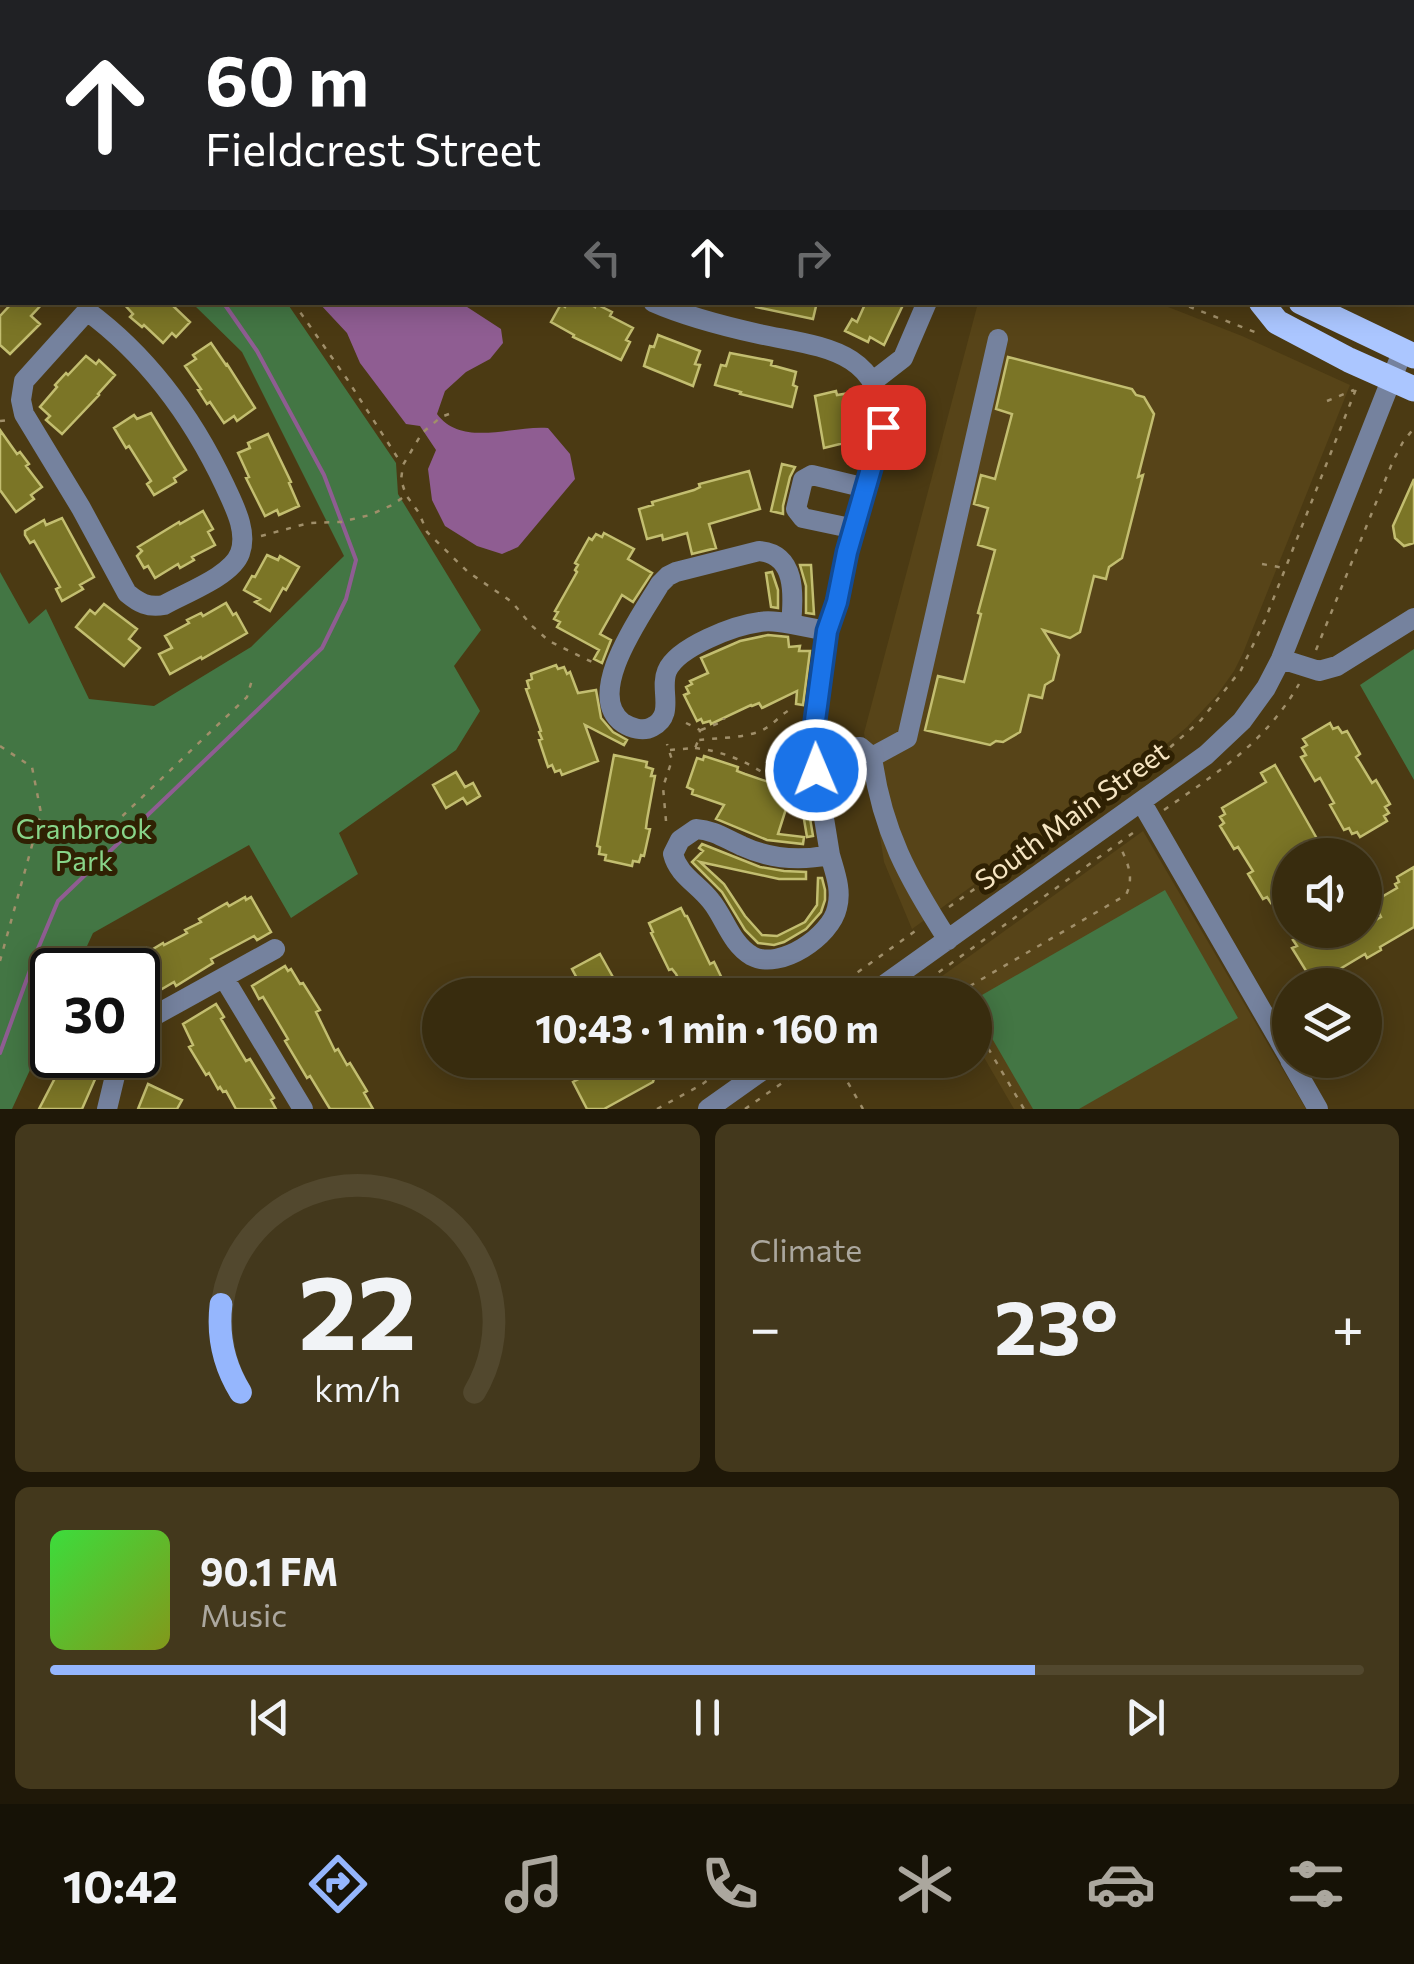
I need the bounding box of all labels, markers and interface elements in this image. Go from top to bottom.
text: 60 m [205,35,369,120]
icon: ahead [40,40,170,170]
text: Fieldcrest Street [205,120,541,175]
icon: left [575,230,630,285]
icon: ahead [680,230,735,285]
icon: right [785,230,840,285]
pin [841,385,926,470]
icon: arrive [856,400,911,455]
position arrow [764,718,868,822]
street label: South Main Street [968,733,1174,897]
park label: Cranbrook Park [16,811,152,877]
map controls [1272,838,1382,1078]
button: sound [1272,838,1382,948]
speed limit sign: 30 [30,948,160,1078]
button: layers [1272,968,1382,1078]
text: 10:43 · 1 min · 160 m [535,1004,879,1051]
text: Climate [750,1229,862,1269]
text: 22 [298,1244,416,1371]
text: 23° [994,1279,1118,1370]
text: − [750,1292,781,1359]
text: + [1332,1292,1364,1359]
text: km/h [314,1366,401,1409]
text: 90.1 FM [200,1547,338,1594]
text: Music [200,1594,287,1634]
icon: previous [242,1690,297,1745]
icon: pause [680,1690,735,1745]
icon: next [1118,1690,1173,1745]
icon: directions [303,1849,373,1919]
icon: music [499,1849,569,1919]
icon: phone [695,1849,765,1919]
icon: climate [890,1849,960,1919]
icon: car [1086,1849,1156,1919]
icon: filters [1281,1849,1351,1919]
text: 10:42 [63,1857,178,1912]

